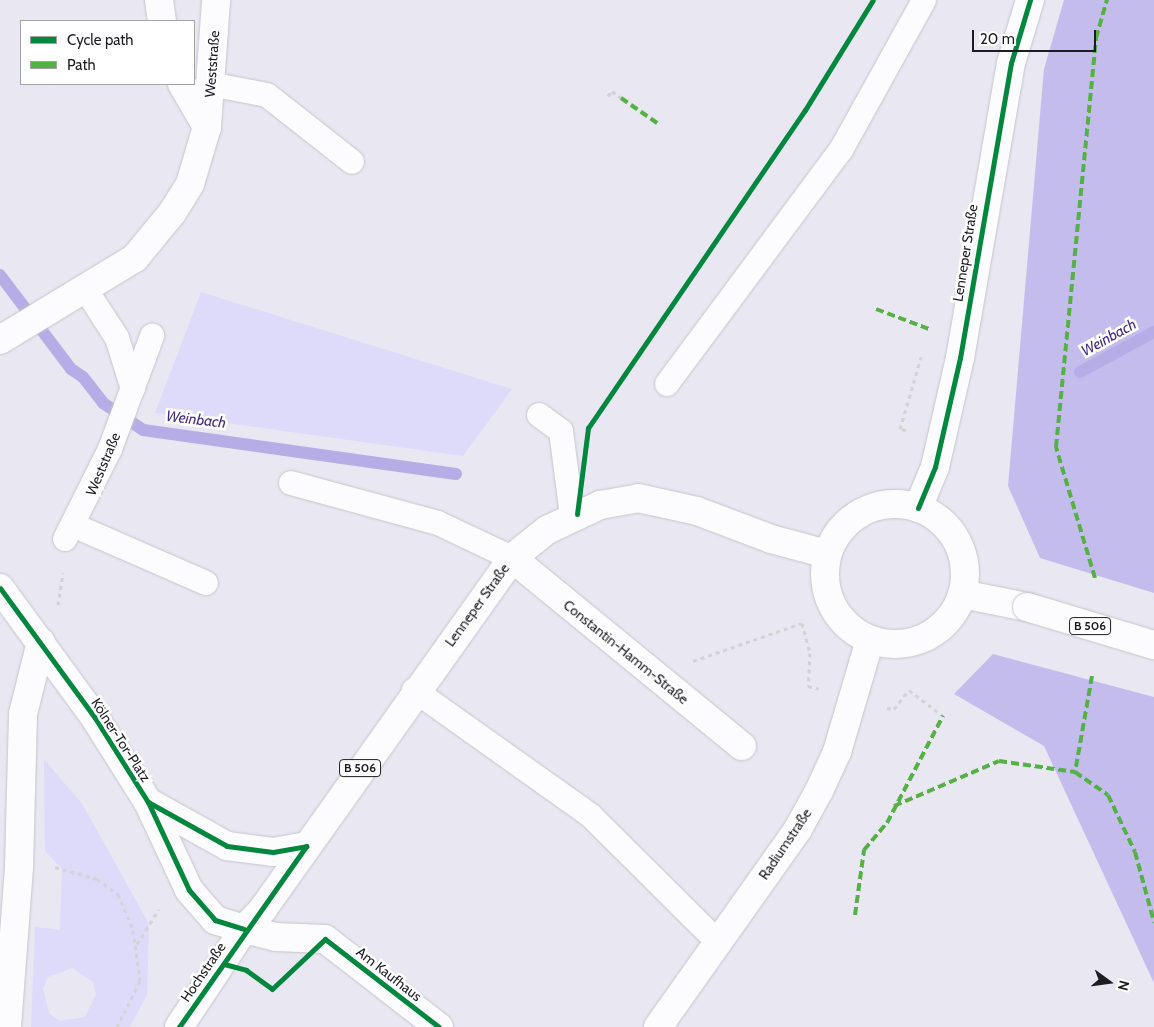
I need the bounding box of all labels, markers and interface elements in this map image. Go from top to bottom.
legend [20,20,195,85]
scale bar [974,20,1098,52]
street label: Weststraße [201,30,223,98]
text: 20 m [980,30,1015,48]
text: Cycle path [67,31,133,49]
text: Path [67,56,96,74]
street label: Lenneper Straße [949,203,981,303]
water label: Weinbach [1078,316,1140,360]
water label: Weinbach [165,407,227,433]
street label: Weststraße [82,430,124,498]
street label: Lenneper Straße [441,560,513,650]
street label: Constantin-Hamm-Straße [560,596,692,708]
road number: B 506 [1069,616,1111,636]
street label: Kölner-Tor-Platz [88,695,154,785]
road number: B 506 [339,758,381,778]
street label: Radiumstraße [755,805,815,883]
street label: Hochstraße [177,939,229,1005]
street label: Am Kaufhaus [353,943,425,1005]
north arrow [1084,957,1134,1007]
text: N [1114,979,1133,993]

